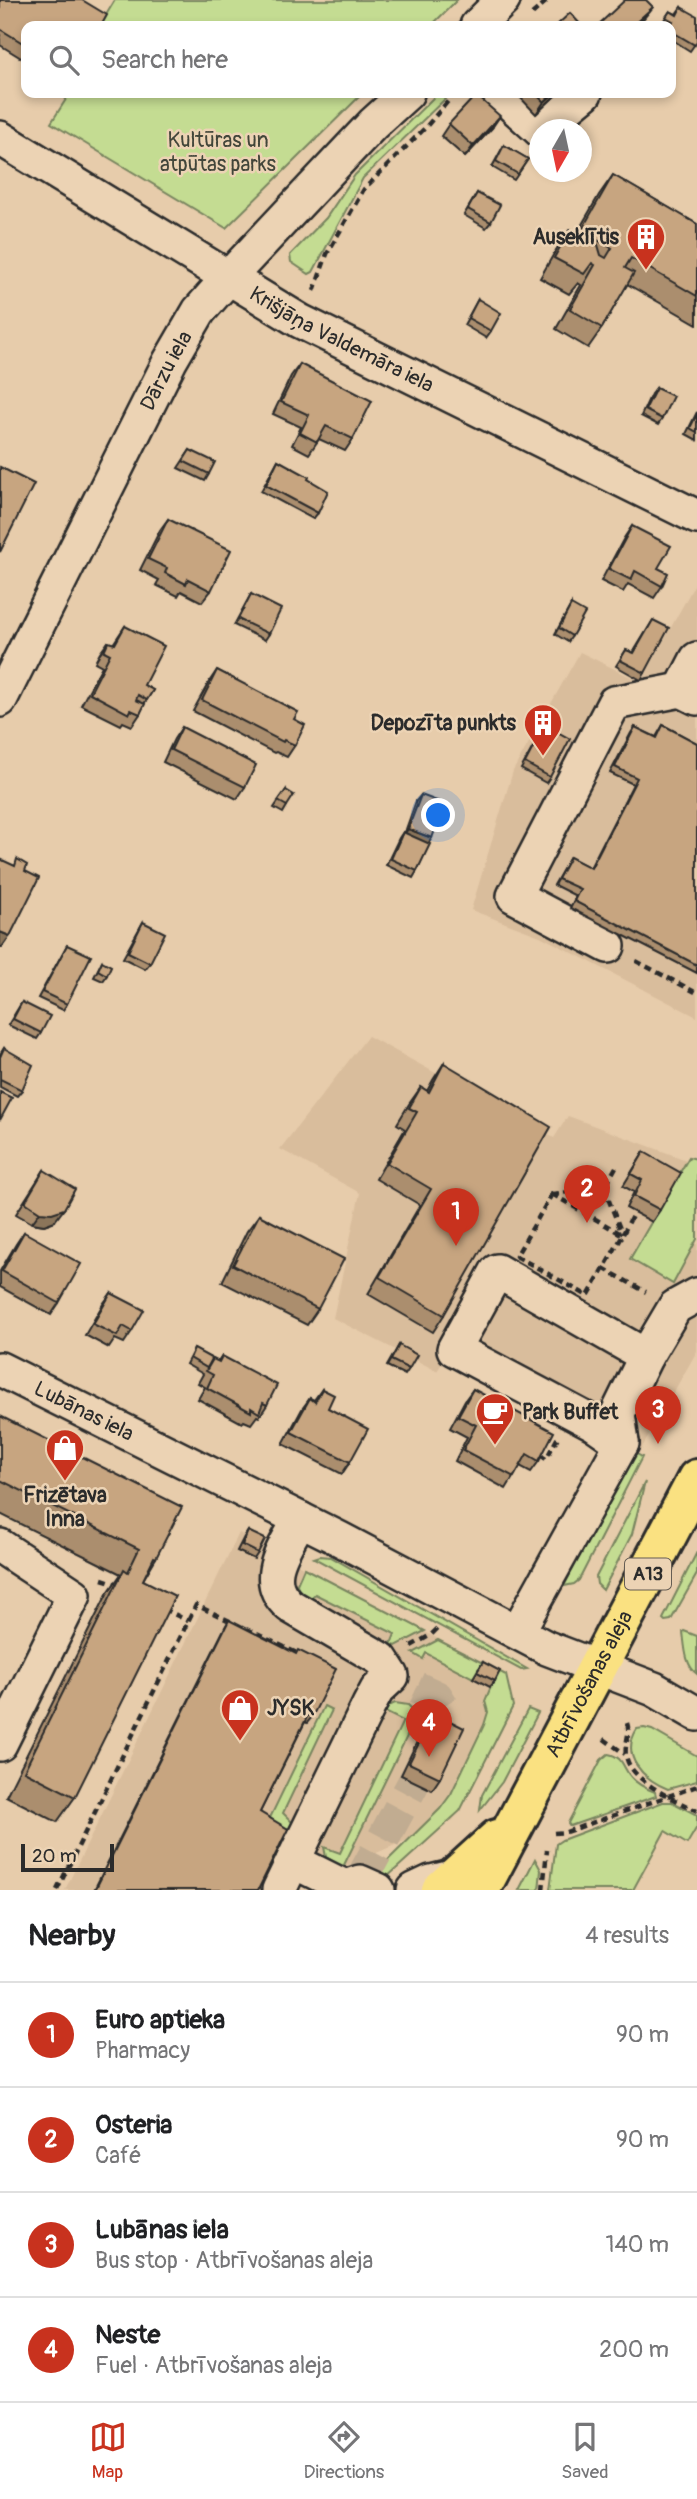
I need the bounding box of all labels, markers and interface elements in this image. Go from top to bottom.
search box [21,21,676,98]
icon: search [45,41,83,79]
text: Search here [101,44,228,76]
north arrow [529,119,592,182]
park label: Kultūras un atpūtas parks [160,127,277,178]
building icon: Auseklītis [625,216,667,271]
place label: Auseklītis [533,224,620,251]
street label: Krišjāņa Valdemāra iela [245,280,438,398]
street label: Dārzu iela [134,326,198,415]
building icon: Depozīta punkts [522,702,564,757]
place label: Depozīta punkts [371,710,517,737]
your location [421,798,455,832]
pin: 2 [564,1165,610,1223]
pin: 1 [433,1188,479,1246]
street label: Lubānas iela [30,1375,138,1447]
pin: 3 [635,1386,681,1444]
cafe icon: Park Buffet [474,1391,516,1446]
place label: Park Buffet [522,1399,619,1426]
shop icon: Frizētava Inna [44,1427,86,1482]
place label: Frizētava Inna [23,1482,107,1533]
road number: A13 [625,1558,671,1590]
street label: Atbrīvošanas aleja [539,1606,639,1762]
shop icon: JYSK [219,1687,261,1742]
place label: JYSK [267,1695,315,1722]
pin: 4 [406,1699,452,1757]
scale bar [21,1841,114,1873]
text: 20 m [32,1844,77,1868]
text: Nearby [28,1917,115,1954]
text: 4 results [585,1921,669,1950]
text: Euro aptieka [95,2004,225,2036]
text: 1 [47,2020,56,2049]
text: 90 m [616,2020,669,2049]
text: Pharmacy [95,2036,190,2065]
text: Osteria [95,2109,172,2141]
text: 2 [45,2125,57,2154]
text: 90 m [616,2125,669,2154]
text: Café [95,2141,141,2170]
text: Lubānas iela [95,2214,229,2246]
text: 3 [45,2230,57,2259]
text: 140 m [606,2230,669,2259]
text: Bus stop · Atbrīvošanas aleja [95,2246,373,2275]
text: Neste [95,2319,160,2351]
text: 4 [44,2335,58,2364]
text: 200 m [599,2335,669,2364]
text: Fuel · Atbrīvošanas aleja [95,2351,333,2380]
tab: Map [89,2418,127,2484]
tab: Directions [304,2418,384,2484]
tab: Saved [561,2418,608,2484]

